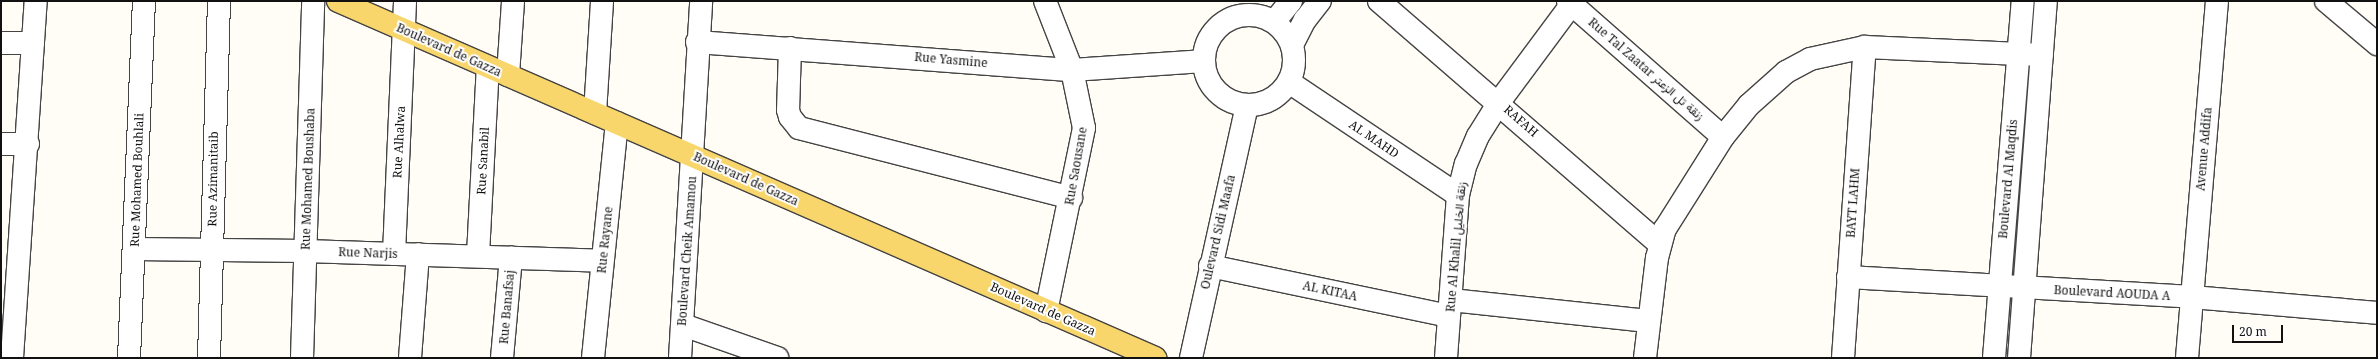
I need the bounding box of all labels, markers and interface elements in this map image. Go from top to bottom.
street label: Rue Tal Zaatar زنقة تل الزعتر [1585,15,1707,123]
street label: Boulevard de Gazza [394,20,504,80]
street label: Rue Yasmine [914,50,988,70]
street label: RAFAH [1501,102,1541,140]
street label: Rue Alhalwa [390,105,408,179]
street label: Avenue Addifa [2193,107,2215,191]
street label: Rue Mohamed Boushaba [298,108,318,250]
street label: Rue Mohamed Bouhlali [127,113,147,247]
street label: AL MAHD [1346,117,1402,161]
street label: Boulevard Al Maqdis [1996,119,2020,239]
street label: Rue Saousane [1062,126,1090,206]
street label: Rue Sanabil [474,127,492,195]
street label: Rue Azimanitaib [205,131,221,227]
street label: Boulevard de Gazza [691,149,801,209]
street label: BAYT LAHM [1843,168,1863,238]
street label: Oulevard Sidi Maafa [1198,173,1238,291]
street label: Boulevard Cheik Amamou [675,176,699,326]
street label: Rue Al Khalil زنقة الخليل [1443,181,1469,313]
street label: Rue Rayane [594,206,616,274]
street label: Rue Narjis [338,245,398,261]
street label: Rue Banafsaj [497,269,517,345]
street label: AL KITAA [1301,278,1359,304]
street label: Boulevard de Gazza [988,279,1098,339]
street label: Boulevard AOUDA A [2053,283,2171,303]
scale bar [2234,317,2285,343]
text: 20 m [2239,323,2267,340]

